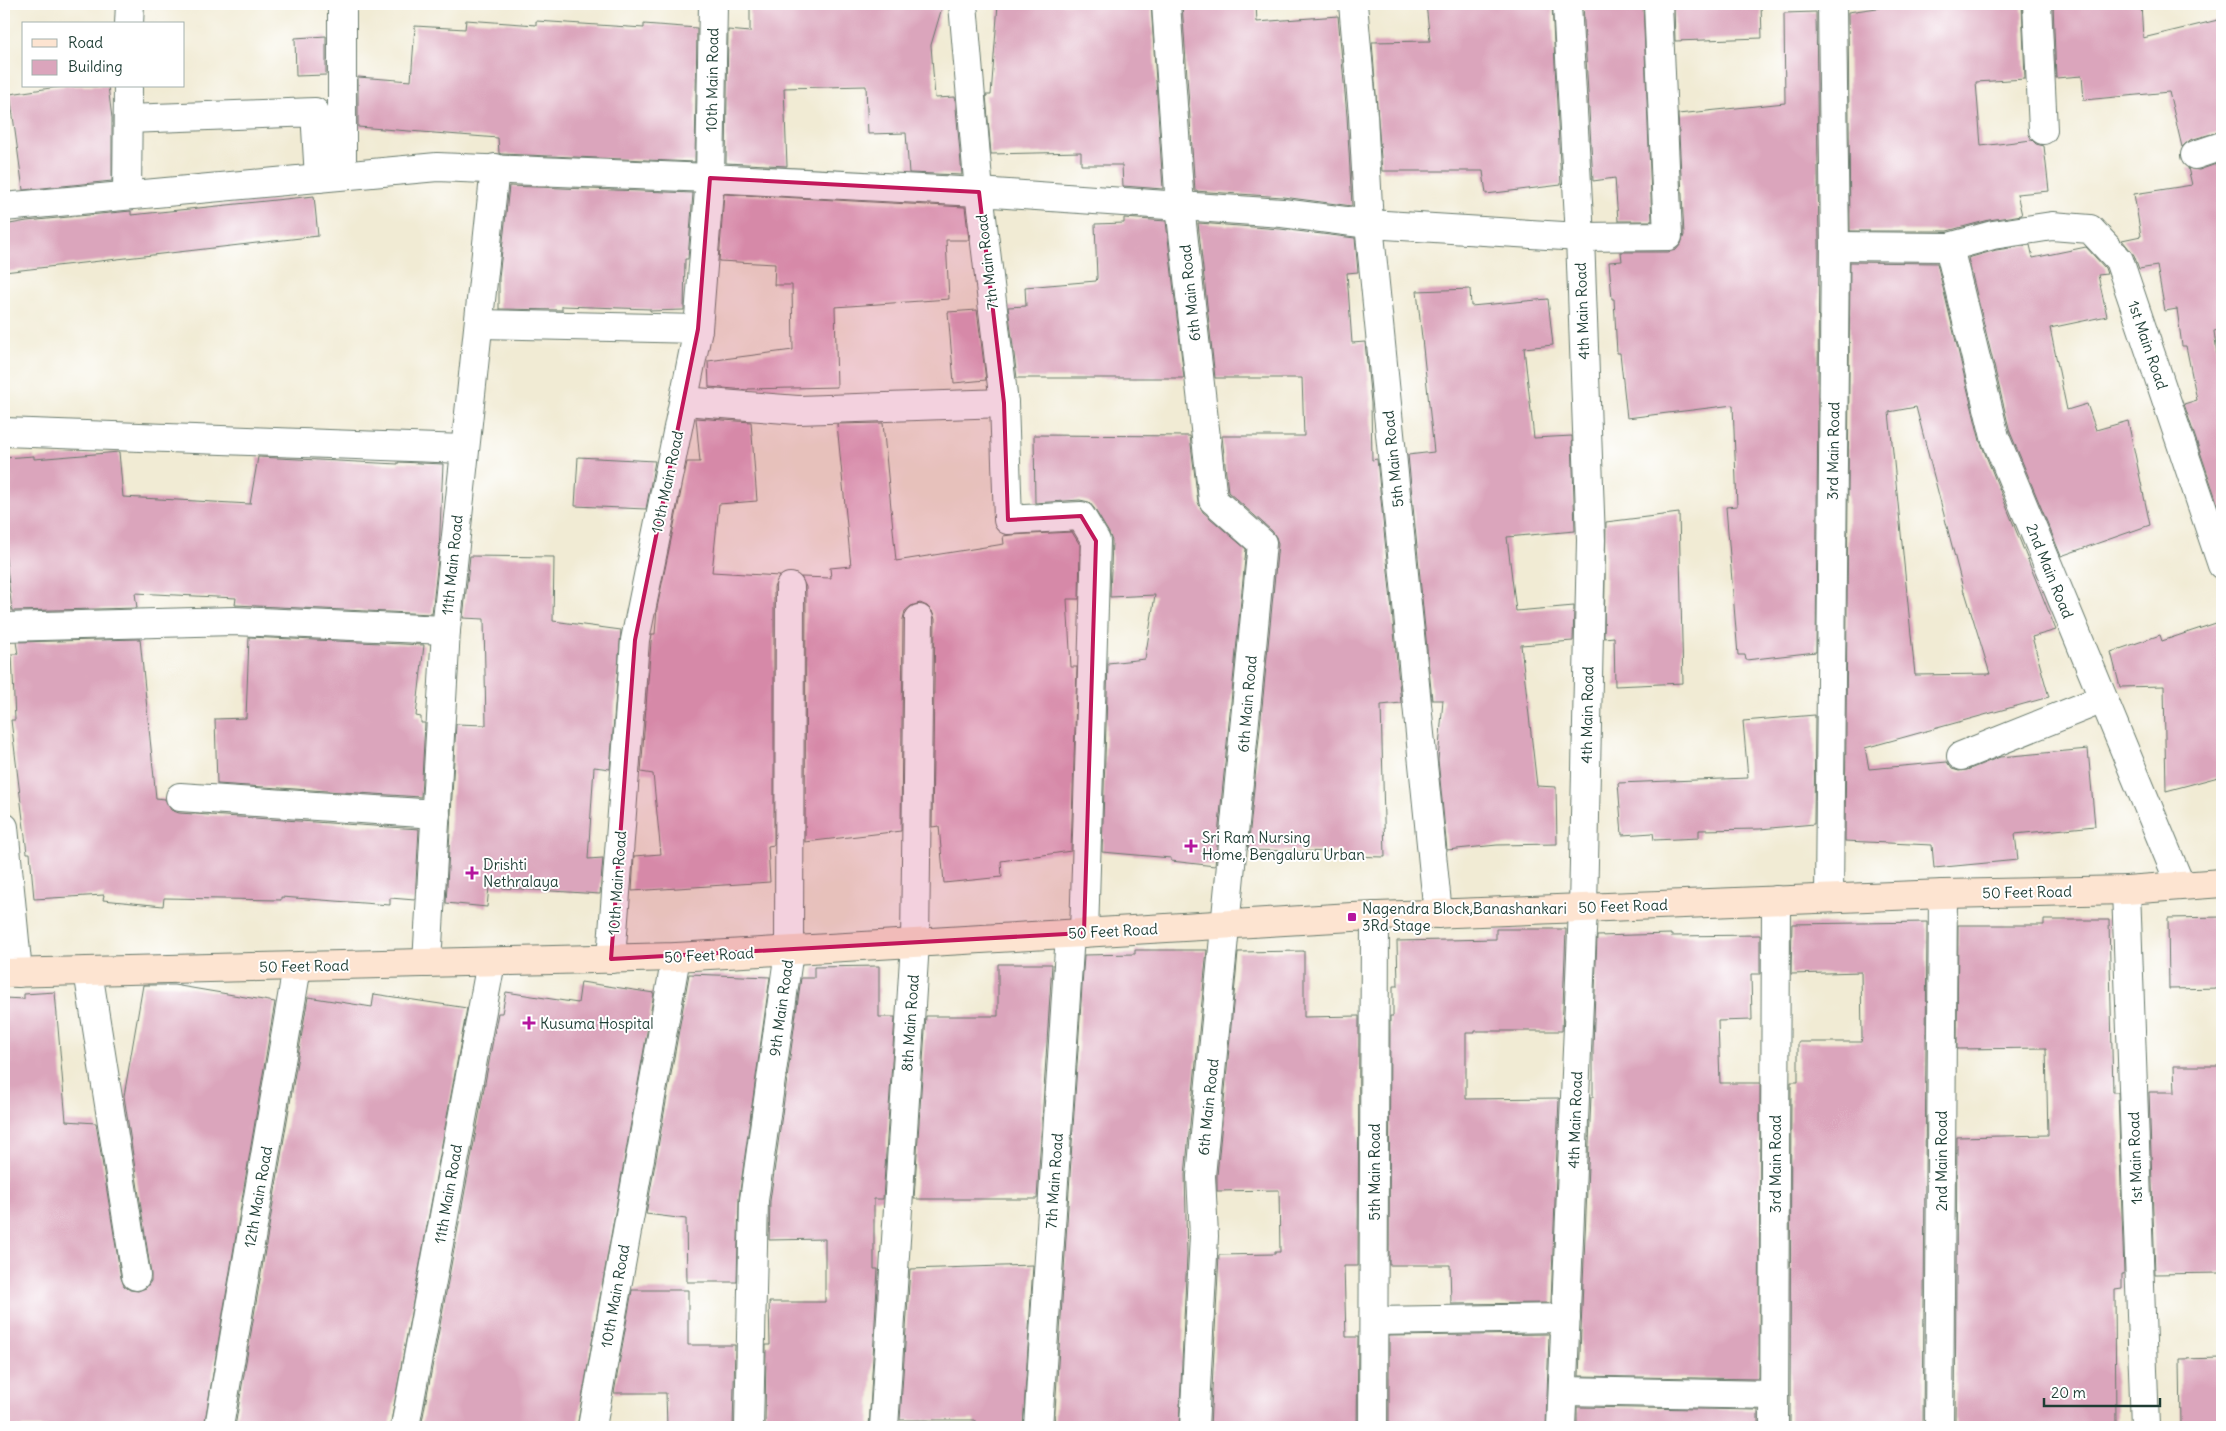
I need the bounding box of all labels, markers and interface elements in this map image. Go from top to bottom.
legend [22,22,185,88]
street label: 10th Main Road [702,27,722,132]
text: Road [68,33,103,52]
text: Building [68,57,123,76]
street label: 7th Main Road [972,213,1002,311]
street label: 6th Main Road [1175,243,1205,342]
street label: 4th Main Road [1571,262,1593,360]
street label: 1st Main Road [2124,298,2172,392]
street label: 3rd Main Road [1823,402,1843,500]
street label: 5th Main Road [1378,409,1408,508]
street label: 10th Main Road [647,429,687,535]
street label: 11th Main Road [437,514,467,616]
street label: 2nd Main Road [2022,521,2078,621]
street label: 6th Main Road [1233,655,1261,753]
street label: 4th Main Road [1577,666,1597,764]
place label: Sri Ram Nursing Home, Bengaluru Urban [1202,828,1365,864]
street label: 10th Main Road [604,830,630,936]
marker: Sri Ram Nursing Home, Bengaluru Urban [1184,839,1198,853]
place label: Drishti Nethralaya [483,855,559,891]
marker: Drishti Nethralaya [465,866,479,880]
street label: 50 Feet Road [1982,882,2072,902]
street label: 50 Feet Road [1578,895,1668,917]
place label: Nagendra Block,Banashankari 3Rd Stage [1362,899,1567,935]
marker: Nagendra Block,Banashankari 3Rd Stage [1346,911,1358,923]
street label: 50 Feet Road [1068,919,1158,943]
street label: 50 Feet Road [664,943,754,967]
street label: 50 Feet Road [259,956,349,976]
street label: 9th Main Road [765,958,797,1058]
street label: 8th Main Road [897,974,923,1072]
place label: Kusuma Hospital [540,1014,654,1033]
marker: Kusuma Hospital [522,1016,536,1030]
street label: 6th Main Road [1193,1057,1223,1156]
street label: 4th Main Road [1564,1071,1586,1169]
street label: 2nd Main Road [1932,1110,1951,1211]
street label: 1st Main Road [2124,1111,2146,1205]
street label: 3rd Main Road [1766,1115,1785,1213]
street label: 5th Main Road [1365,1123,1384,1221]
street label: 7th Main Road [1041,1132,1067,1230]
street label: 11th Main Road [430,1143,466,1245]
street label: 12th Main Road [240,1145,276,1249]
street label: 10th Main Road [597,1243,633,1349]
scale bar [2044,1376,2160,1408]
text: 20 m [2051,1383,2086,1402]

